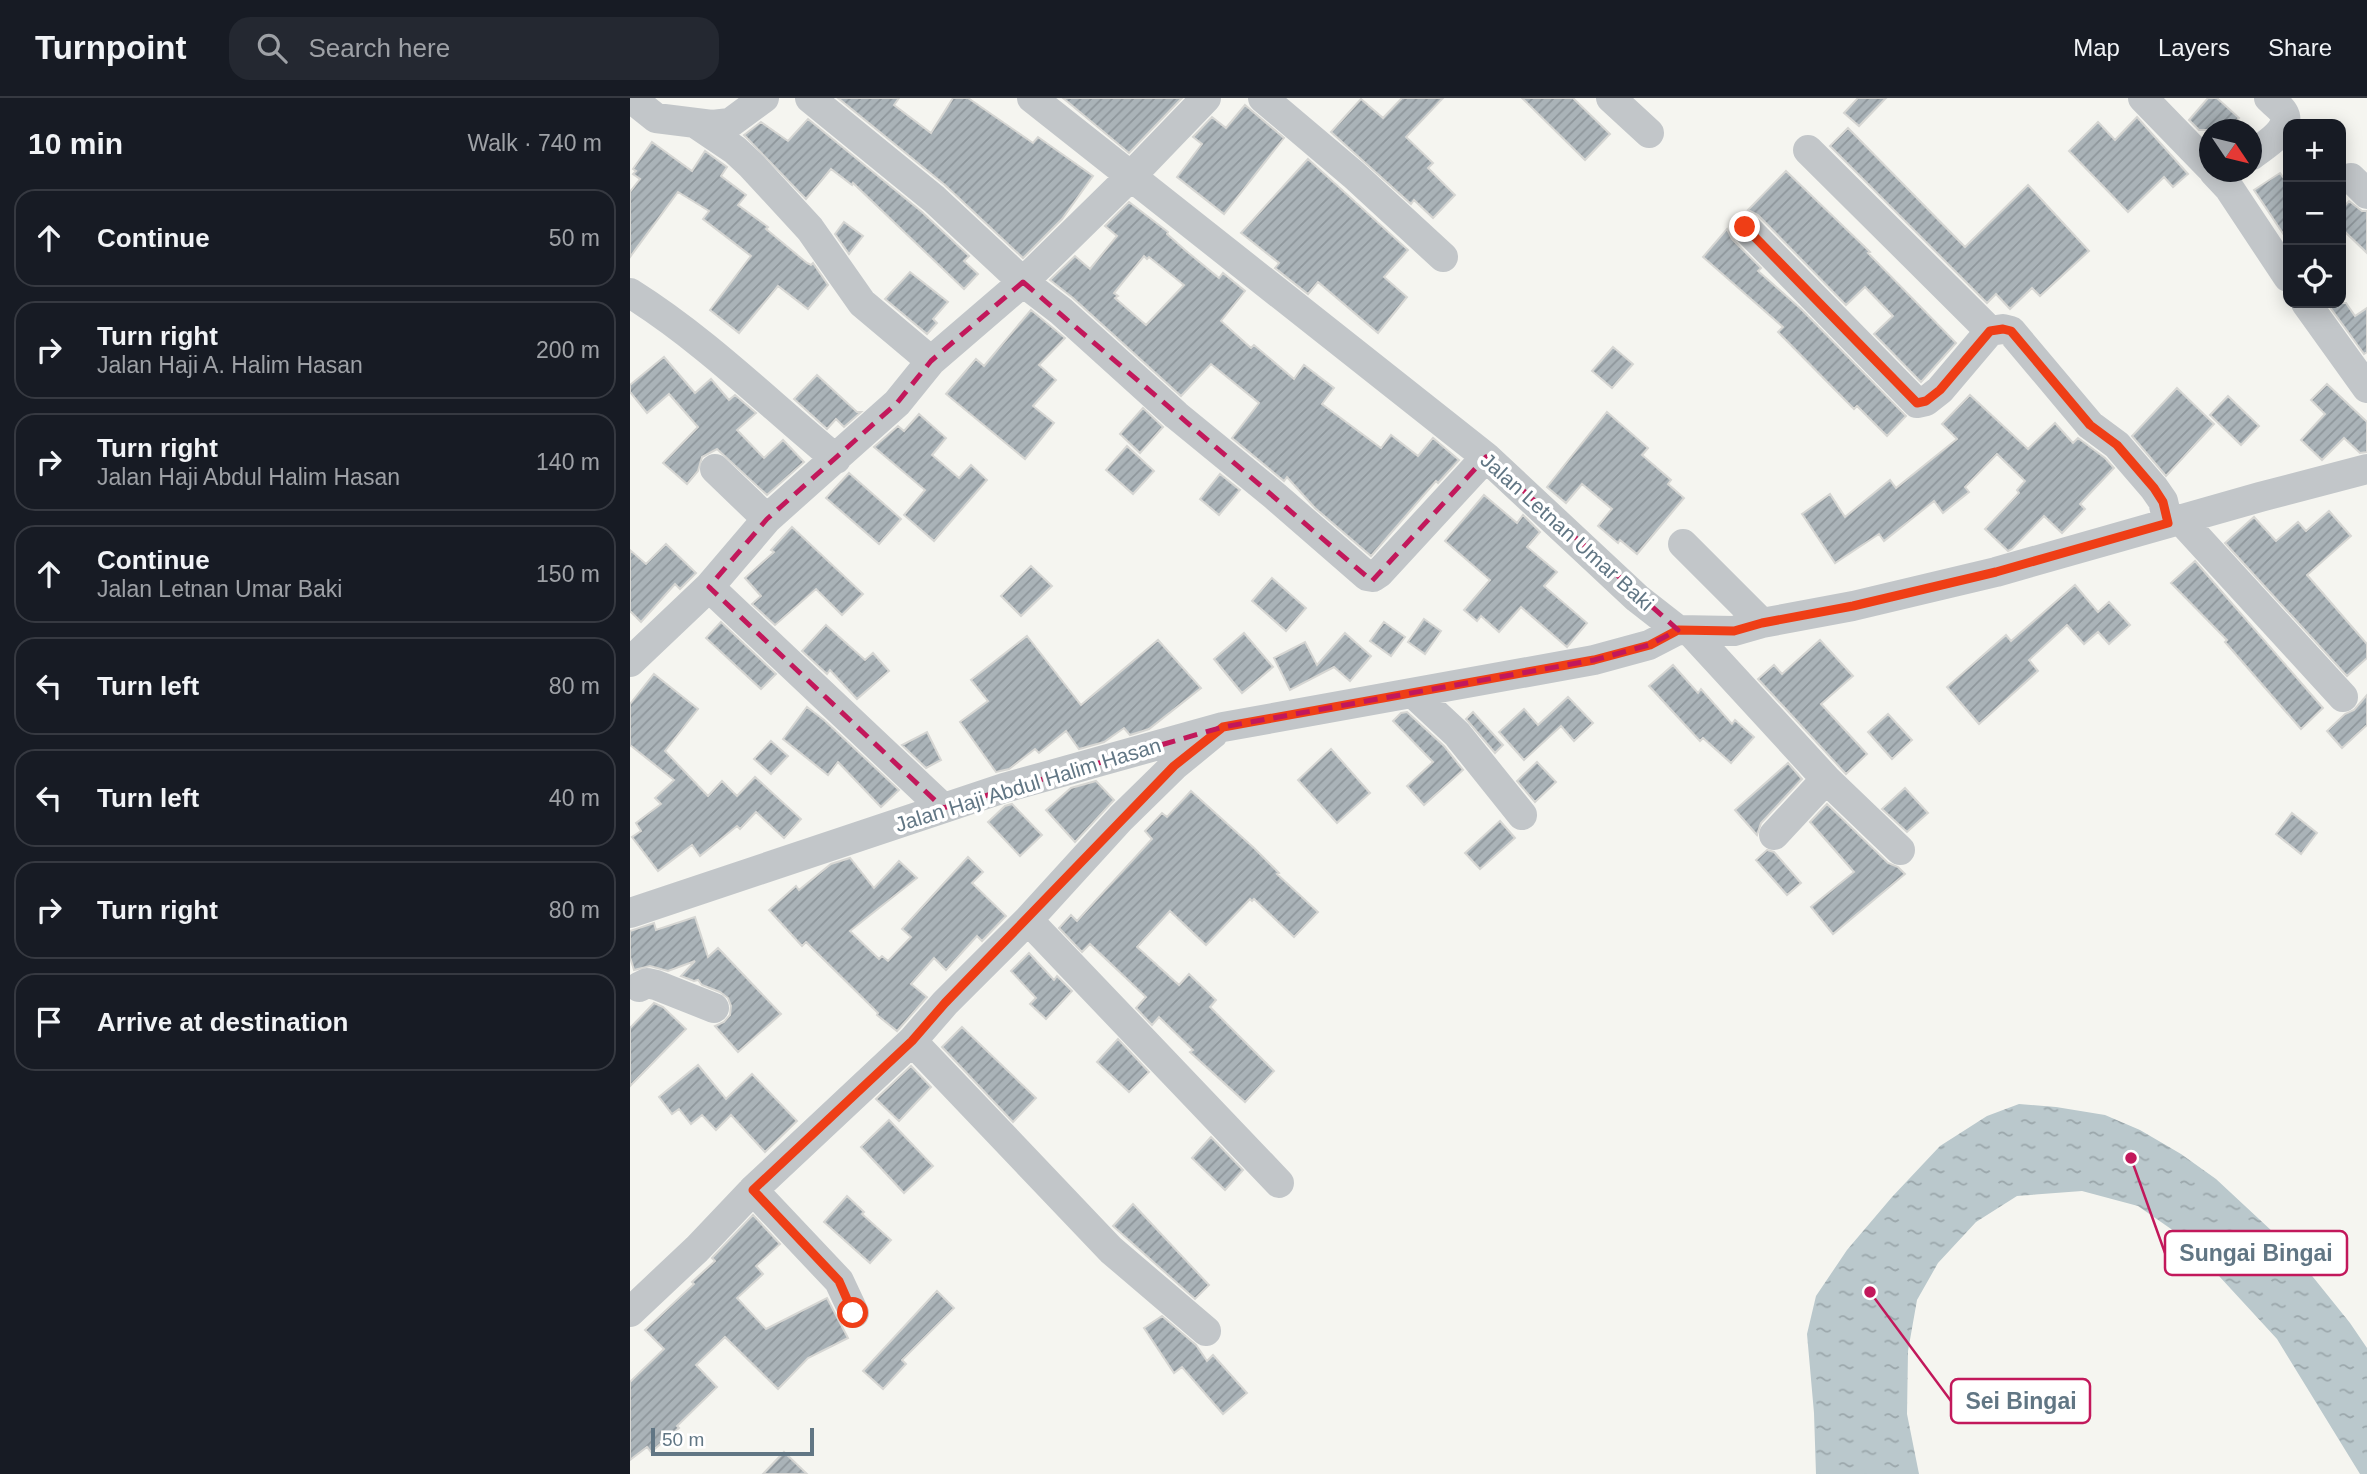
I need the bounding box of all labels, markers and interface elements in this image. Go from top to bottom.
search box [229,17,719,80]
text: Turnpoint [35,29,187,66]
icon: search [253,29,291,67]
text: Search here [309,33,450,63]
text: Map [2073,34,2120,61]
text: Layers [2158,34,2230,61]
text: Share [2268,34,2332,61]
north arrow [2199,119,2262,182]
map controls [2283,119,2346,308]
button: + [2283,119,2346,182]
text: 10 min [28,127,123,160]
text: Walk · 740 m [467,130,602,156]
button: − [2283,182,2346,245]
route end [1729,211,1760,242]
icon: ahead [30,219,68,257]
text: Continue [97,223,210,253]
text: 50 m [549,225,600,251]
button: locate [2283,245,2346,308]
text: Turn right [97,321,218,351]
icon: right [30,331,68,369]
text: 200 m [536,337,600,363]
text: Jalan Haji A. Halim Hasan [97,352,363,378]
text: Turn right [97,433,218,463]
icon: right [30,443,68,481]
street label: Jalan Letnan Umar Baki [1476,448,1658,615]
text: 140 m [536,449,600,475]
text: Jalan Haji Abdul Halim Hasan [97,464,400,490]
text: Continue [97,545,210,575]
icon: ahead [30,555,68,593]
text: 150 m [536,561,600,587]
text: Jalan Letnan Umar Baki [97,576,342,602]
icon: left [30,667,68,705]
text: Turn left [97,671,199,701]
text: 80 m [549,673,600,699]
street label: Jalan Haji Abdul Halim Hasan [892,733,1163,836]
icon: left [30,779,68,817]
text: Turn left [97,783,199,813]
text: 40 m [549,785,600,811]
icon: right [30,891,68,929]
text: Turn right [97,895,218,925]
text: 80 m [549,897,600,923]
icon: arrive [30,1003,68,1041]
text: Arrive at destination [97,1007,348,1037]
callout: Sungai Bingai [2165,1231,2347,1275]
text: Sungai Bingai [2179,1240,2333,1266]
route start [837,1297,868,1328]
callout: Sei Bingai [1951,1379,2090,1423]
text: Sei Bingai [1965,1388,2077,1414]
scale bar [651,1425,814,1457]
text: 50 m [662,1429,704,1450]

